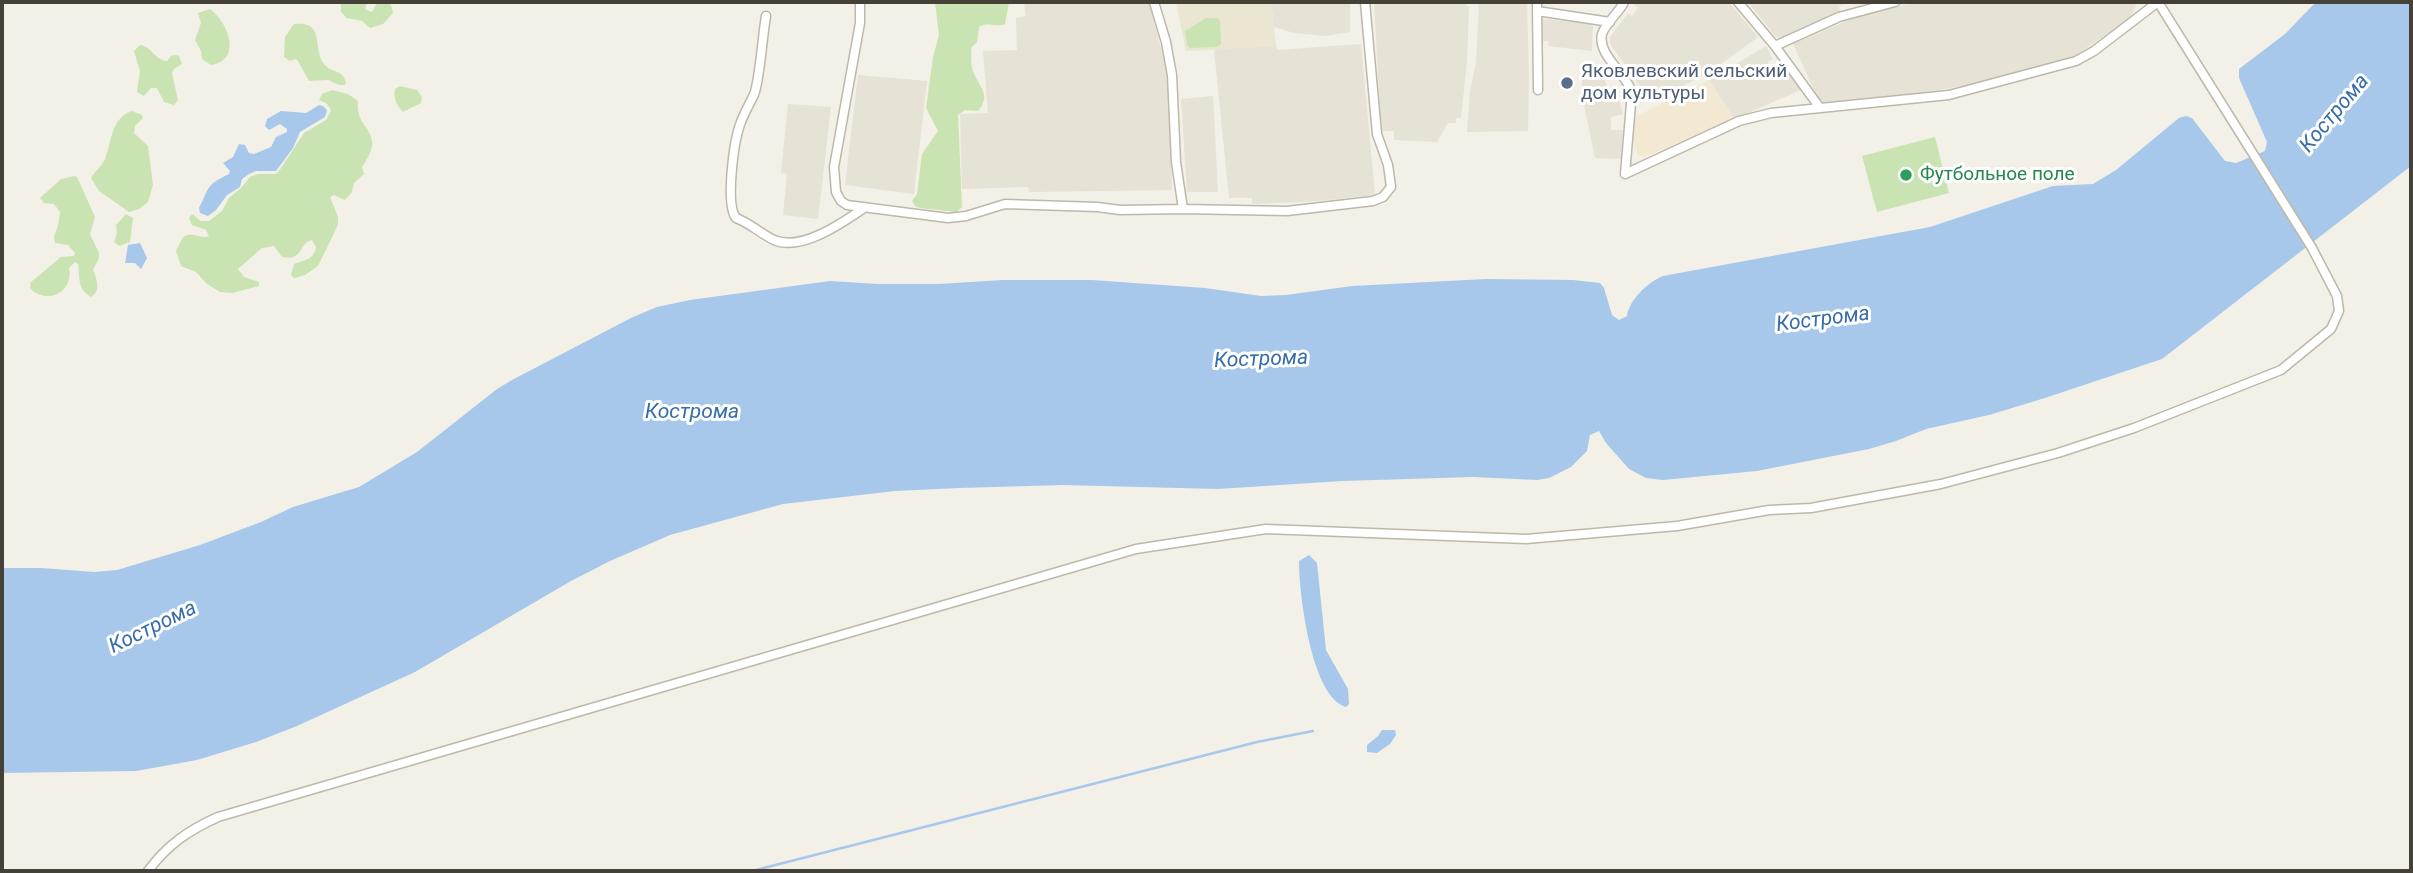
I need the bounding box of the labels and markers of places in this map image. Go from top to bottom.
place label: Яковлевский сельский дом культуры [1581,61,1787,105]
marker: Яковлевский сельский дом культуры [1559,75,1575,91]
place label: Футбольное поле [1920,164,2075,186]
marker: Футбольное поле [1898,167,1914,183]

